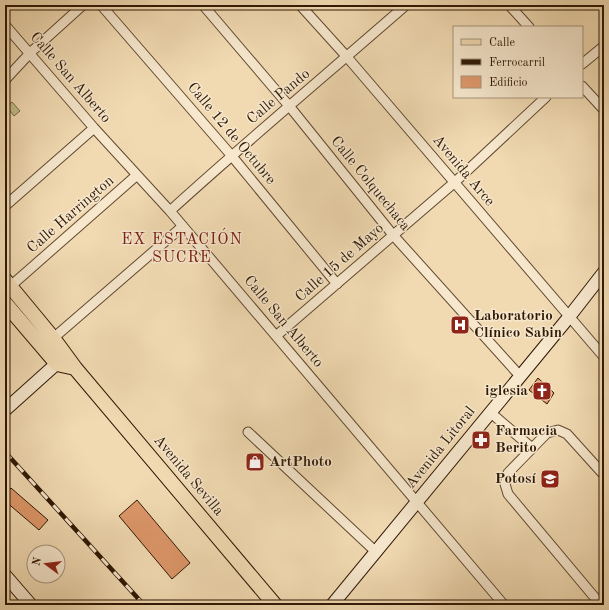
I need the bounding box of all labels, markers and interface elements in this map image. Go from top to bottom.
legend [453,26,583,98]
street label: Calle San Alberto [27,30,113,126]
text: Calle [489,37,515,49]
text: Ferrocarril [489,57,545,69]
street label: Calle Pando [245,67,313,127]
text: Edificio [489,77,528,89]
street label: Calle 12 de Octubre [184,80,278,188]
street label: Avenida Arce [429,133,497,209]
street label: Calle Colquechaca [327,134,413,235]
street label: Calle Harrington [25,174,117,256]
street label: Calle 15 de Mayo [293,221,387,305]
district label: EX ESTACIÓN SUCRE [121,227,243,266]
street label: Calle San Alberto [240,273,326,371]
place label: Laboratorio Clínico Sabin [474,309,562,341]
hospital icon: Laboratorio Clínico Sabin [449,314,471,336]
church icon: iglesia [531,380,553,402]
place label: iglesia [485,384,528,399]
street label: Avenida Litoral [404,404,478,492]
place label: Farmacia Berito [495,424,558,456]
pharmacy icon: Farmacia Berito [470,429,492,451]
street label: Avenida Sevilla [150,433,226,520]
shop icon: ArtPhoto [244,451,266,473]
place label: ArtPhoto [269,455,332,470]
school or university icon: Potosí [539,468,561,490]
place label: Potosí [495,472,537,487]
north arrow [26,544,66,584]
text: N [31,556,44,567]

